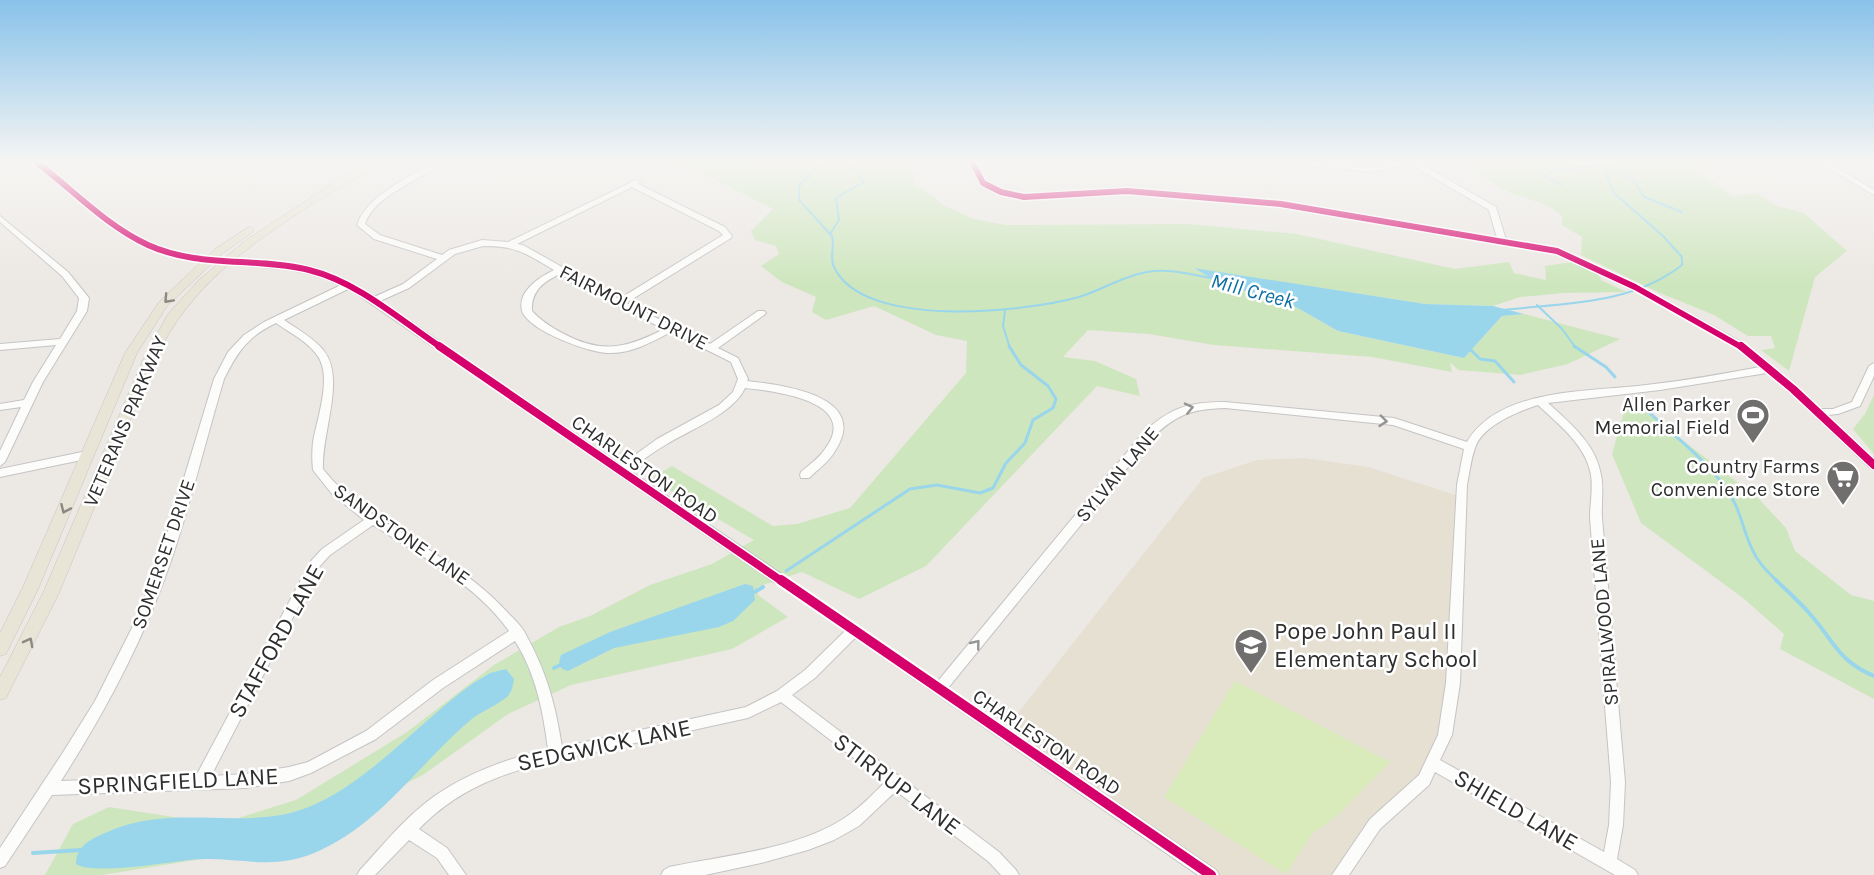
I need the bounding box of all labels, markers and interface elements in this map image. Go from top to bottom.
street label: FAIRMOUNT DRIVE [556,260,712,355]
water label: Mill Creek [1209,268,1298,314]
one-way arrow [164,293,175,303]
street label: VETERANS PARKWAY [79,332,172,510]
place label: Allen Parker Memorial Field [1594,393,1731,439]
sports icon: Allen Parker Memorial Field [1735,397,1771,444]
one-way arrow [1184,402,1194,415]
street label: CHARLESTON ROAD [567,410,722,529]
one-way arrow [1378,414,1387,427]
street label: SYLVAN LANE [1071,422,1164,527]
place label: Country Farms Convenience Store [1651,455,1820,501]
supermarket icon: Country Farms Convenience Store [1825,459,1861,506]
street label: SOMERSET DRIVE [127,476,200,632]
street label: SANDSTONE LANE [329,479,474,590]
one-way arrow [60,503,72,514]
street label: SPIRALWOOD LANE [1586,537,1623,707]
street label: STAFFORD LANE [222,559,330,723]
place label: Pope John Paul II Elementary School [1274,617,1478,673]
school or university icon: Pope John Paul II Elementary School [1233,627,1269,674]
one-way arrow [22,638,34,649]
one-way arrow [969,640,980,651]
street label: CHARLESTON ROAD [968,684,1125,800]
street label: SEDGWICK LANE [514,713,694,777]
street label: STIRRUP LANE [828,727,966,841]
street label: SPRINGFIELD LANE [77,762,279,800]
street label: SHIELD LANE [1449,763,1583,857]

